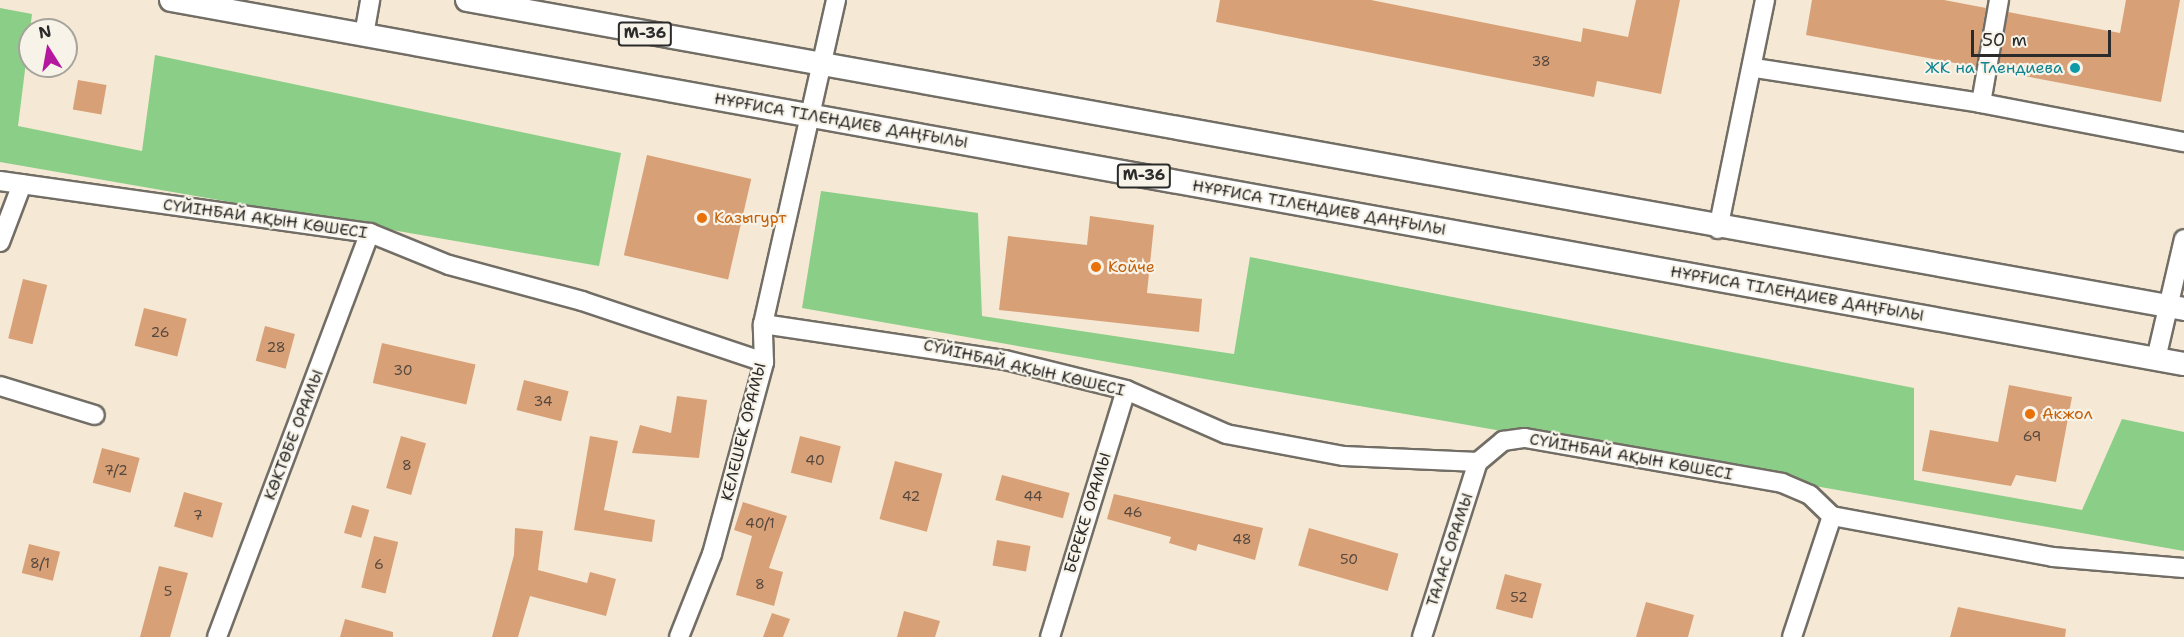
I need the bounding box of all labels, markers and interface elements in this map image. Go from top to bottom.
north arrow [18,18,78,78]
scale bar [1974,18,2114,56]
text: N [37,20,53,43]
road number: M-36 [616,22,674,46]
text: 50 m [1982,28,2027,52]
house number: 38 [1531,53,1551,69]
place label: ЖК на Тлендиева [1925,58,2063,78]
marker: ЖК на Тлендиева [2068,61,2082,75]
street label: НҰРҒИСА ТІЛЕНДИЕВ ДАҢҒЫЛЫ [713,89,969,153]
road number: M-36 [1116,164,1172,188]
street label: НҰРҒИСА ТІЛЕНДИЕВ ДАҢҒЫЛЫ [1191,176,1447,240]
street label: СҮЙІНБАЙ АҚЫН КӨШЕСІ [162,195,368,243]
place label: Казыгурт [714,208,786,228]
marker: Казыгурт [695,211,709,225]
place label: Койче [1108,257,1155,277]
marker: Койче [1089,260,1103,274]
street label: НҰРҒИСА ТІЛЕНДИЕВ ДАҢҒЫЛЫ [1669,262,1925,326]
house number: 26 [151,324,169,340]
street label: СҮЙІНБАЙ АҚЫН КӨШЕСІ [922,335,1126,401]
house number: 28 [266,339,286,355]
street label: КЕЛЕШЕК ОРАМЫ [718,361,770,503]
house number: 30 [393,362,413,378]
street label: КӨКТӨБЕ ОРАМЫ [260,367,328,503]
house number: 34 [533,393,553,409]
place label: Акжол [2042,404,2093,424]
marker: Акжол [2023,407,2037,421]
house number: 69 [2023,428,2041,444]
street label: СҮЙІНБАЙ АҚЫН КӨШЕСІ [1528,430,1734,484]
street label: БЕРЕКЕ ОРАМЫ [1061,450,1115,576]
house number: 40 [805,452,825,468]
house number: 8 [402,457,412,473]
house number: 7/2 [104,462,128,478]
house number: 42 [902,488,920,504]
house number: 44 [1023,488,1043,504]
street label: ТАЛАС ОРАМЫ [1423,491,1477,609]
house number: 46 [1123,504,1143,520]
house number: 7 [193,507,203,523]
house number: 40/1 [745,515,775,531]
house number: 48 [1232,531,1252,547]
house number: 50 [1340,551,1358,567]
house number: 8/1 [30,555,50,571]
house number: 6 [374,556,384,572]
house number: 8 [755,576,765,592]
house number: 5 [164,583,172,599]
house number: 52 [1510,589,1528,605]

